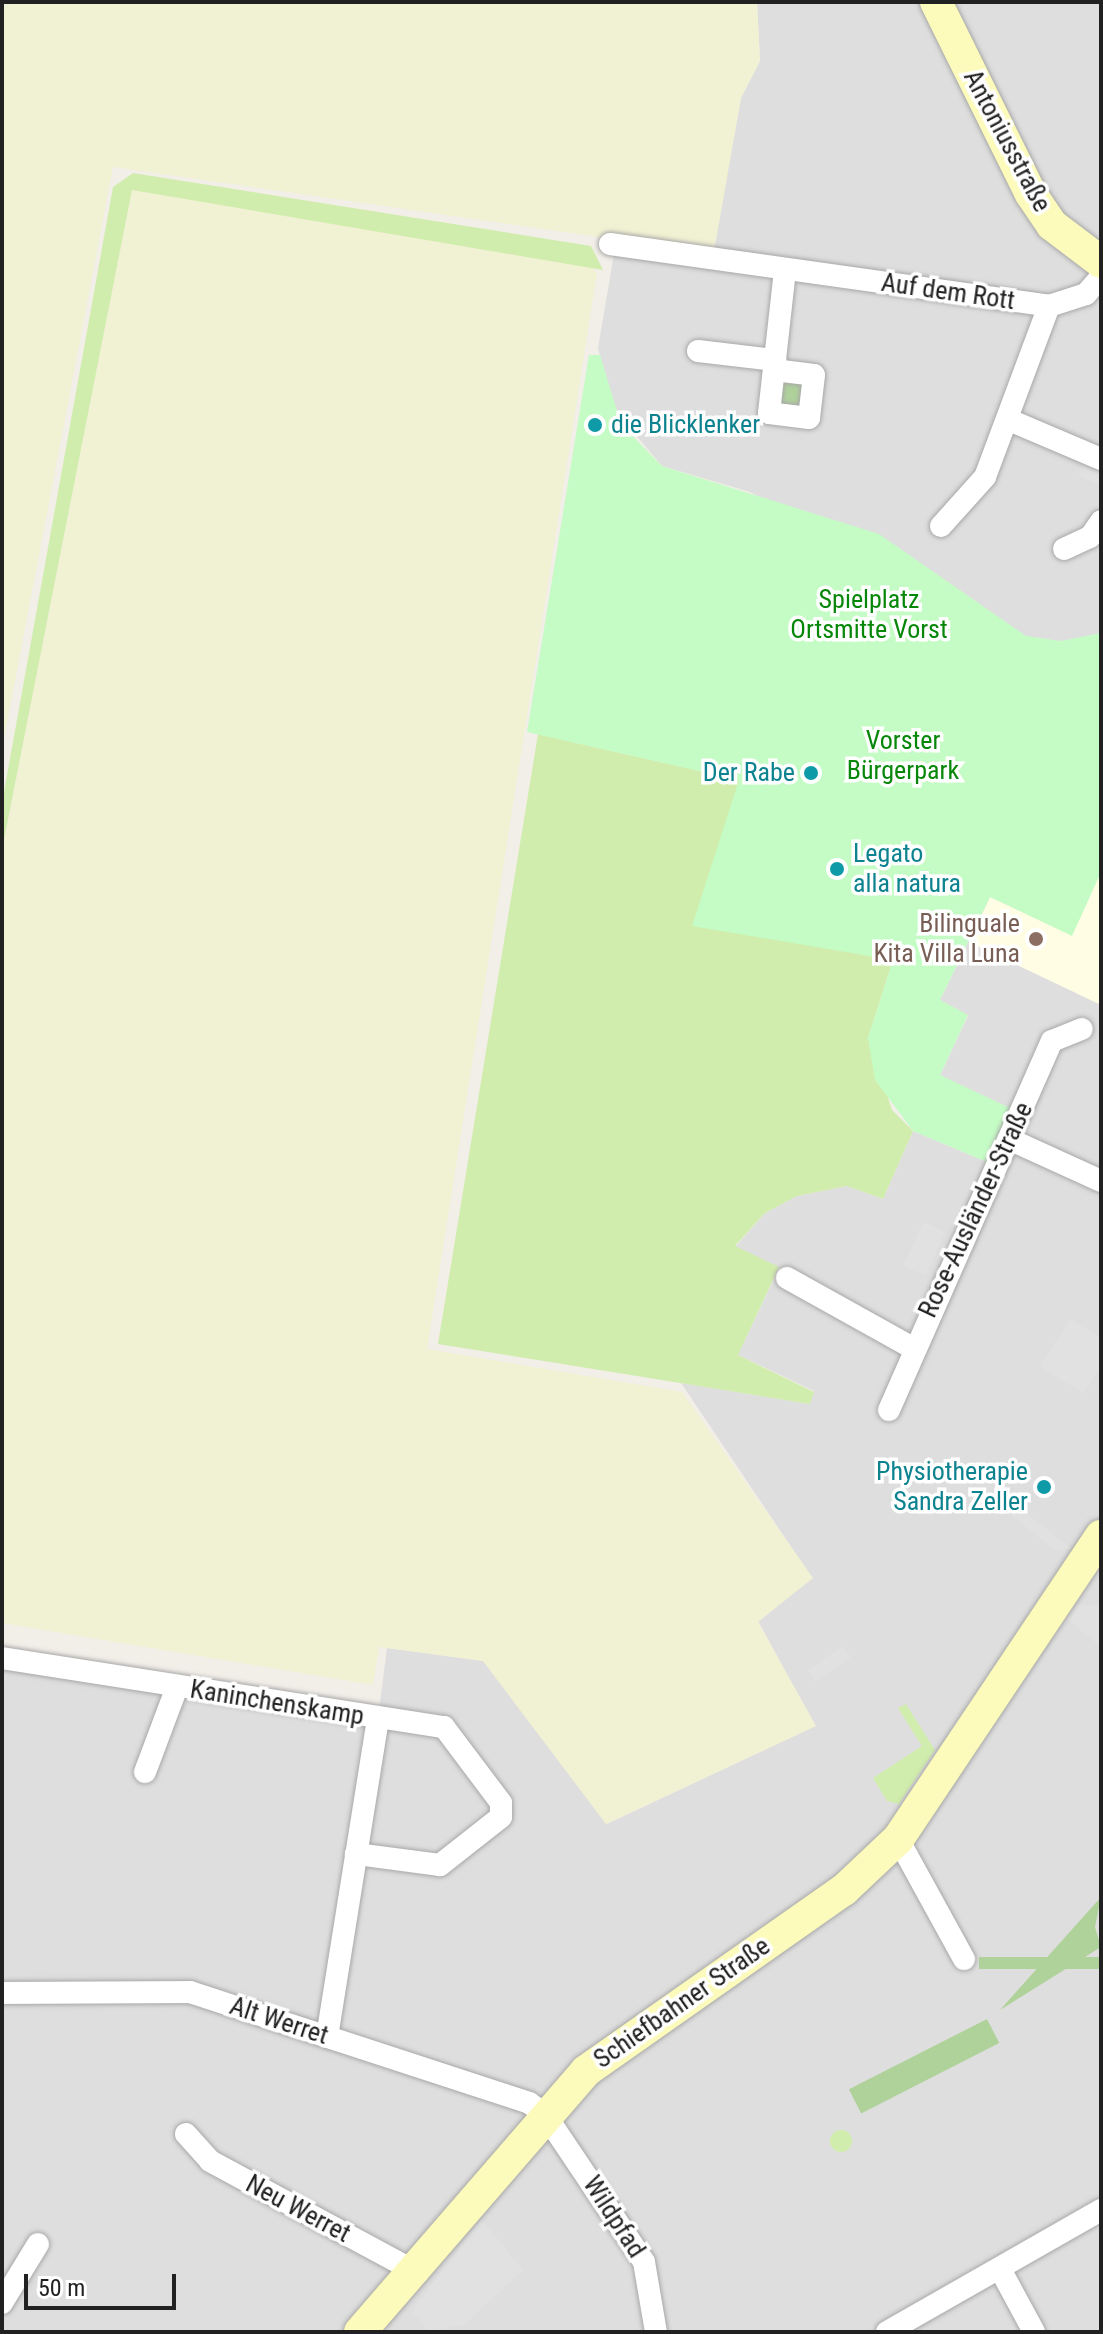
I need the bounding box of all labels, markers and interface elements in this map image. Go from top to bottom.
street label: Antoniusstraße [957,65,1057,217]
street label: Auf dem Rott [879,267,1017,317]
place label: die Blicklenker [611,409,760,441]
marker: die Blicklenker [586,416,604,434]
park label: Spielplatz Ortsmitte Vorst [790,584,948,646]
park label: Vorster Bürgerpark [847,725,959,786]
place label: Der Rabe [703,757,795,789]
marker: Der Rabe [802,764,820,782]
place label: Legato alla natura [853,838,961,900]
marker: Legato alla natura [828,860,846,878]
place label: Bilinguale Kita Villa Luna [873,908,1020,970]
marker: Bilinguale Kita Villa Luna [1027,930,1045,948]
street label: Rose-Ausländer-Straße [912,1097,1040,1323]
place label: Physiotherapie Sandra Zeller [876,1456,1028,1518]
marker: Physiotherapie Sandra Zeller [1035,1478,1053,1496]
street label: Kaninchenskamp [188,1674,366,1732]
street label: Schiefbahner Straße [588,1931,776,2075]
street label: Alt Werret [226,1990,332,2052]
street label: Neu Werret [240,2168,356,2250]
street label: Wildpfad [576,2170,652,2264]
scale bar [28,2258,180,2308]
text: 50 m [38,2274,85,2302]

